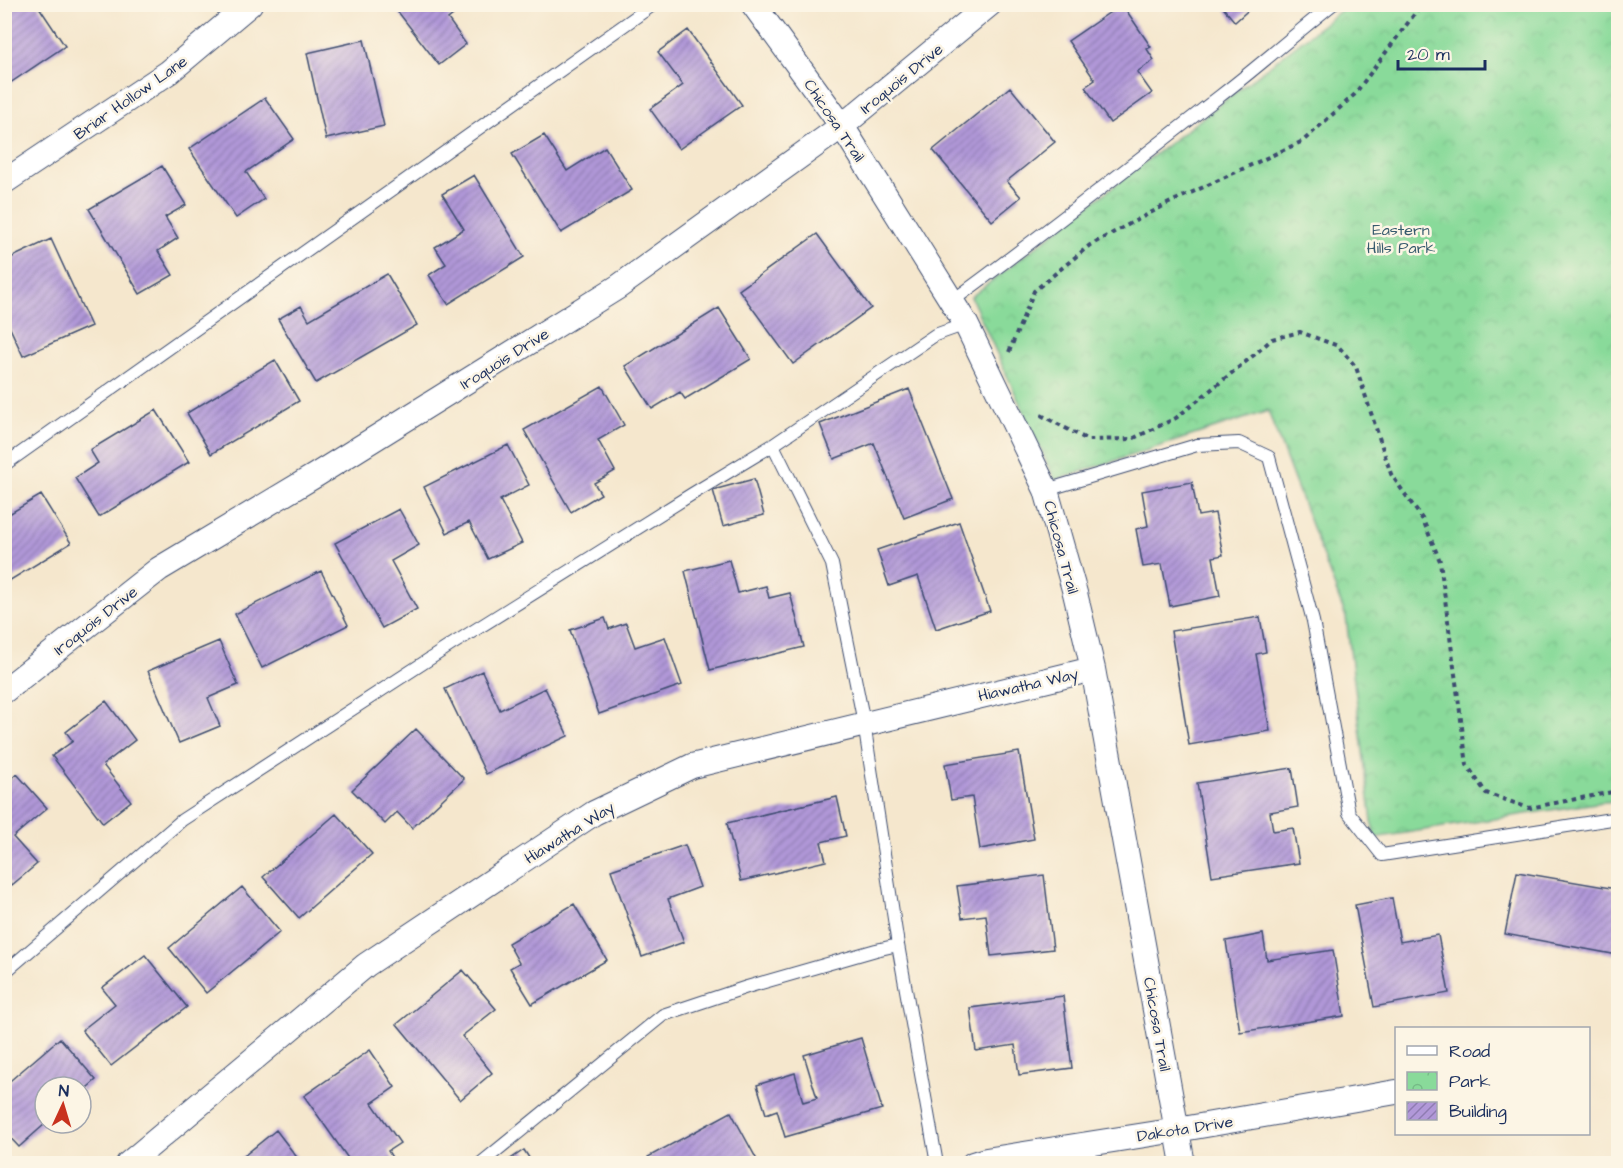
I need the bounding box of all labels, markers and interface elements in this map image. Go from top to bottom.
scale bar [1398,33,1485,71]
street label: Iroquois Drive [855,38,948,119]
text: 20 m [1407,42,1450,67]
street label: Briar Hollow Lane [69,50,192,145]
street label: Chicosa Trail [798,75,870,166]
park label: Eastern Hills Park [1367,219,1435,259]
street label: Iroquois Drive [456,323,553,395]
street label: Chicosa Trail [1038,498,1084,596]
street label: Iroquois Drive [49,581,142,661]
street label: Hiawatha Way [976,663,1081,708]
street label: Hiawatha Way [520,796,619,870]
street label: Chicosa Trail [1138,975,1176,1073]
legend [1395,1027,1590,1135]
text: Road [1449,1039,1490,1064]
text: Park [1449,1069,1491,1094]
north arrow [33,1075,93,1135]
text: N [58,1080,70,1102]
text: Building [1449,1099,1507,1125]
street label: Dakota Drive [1136,1110,1235,1147]

